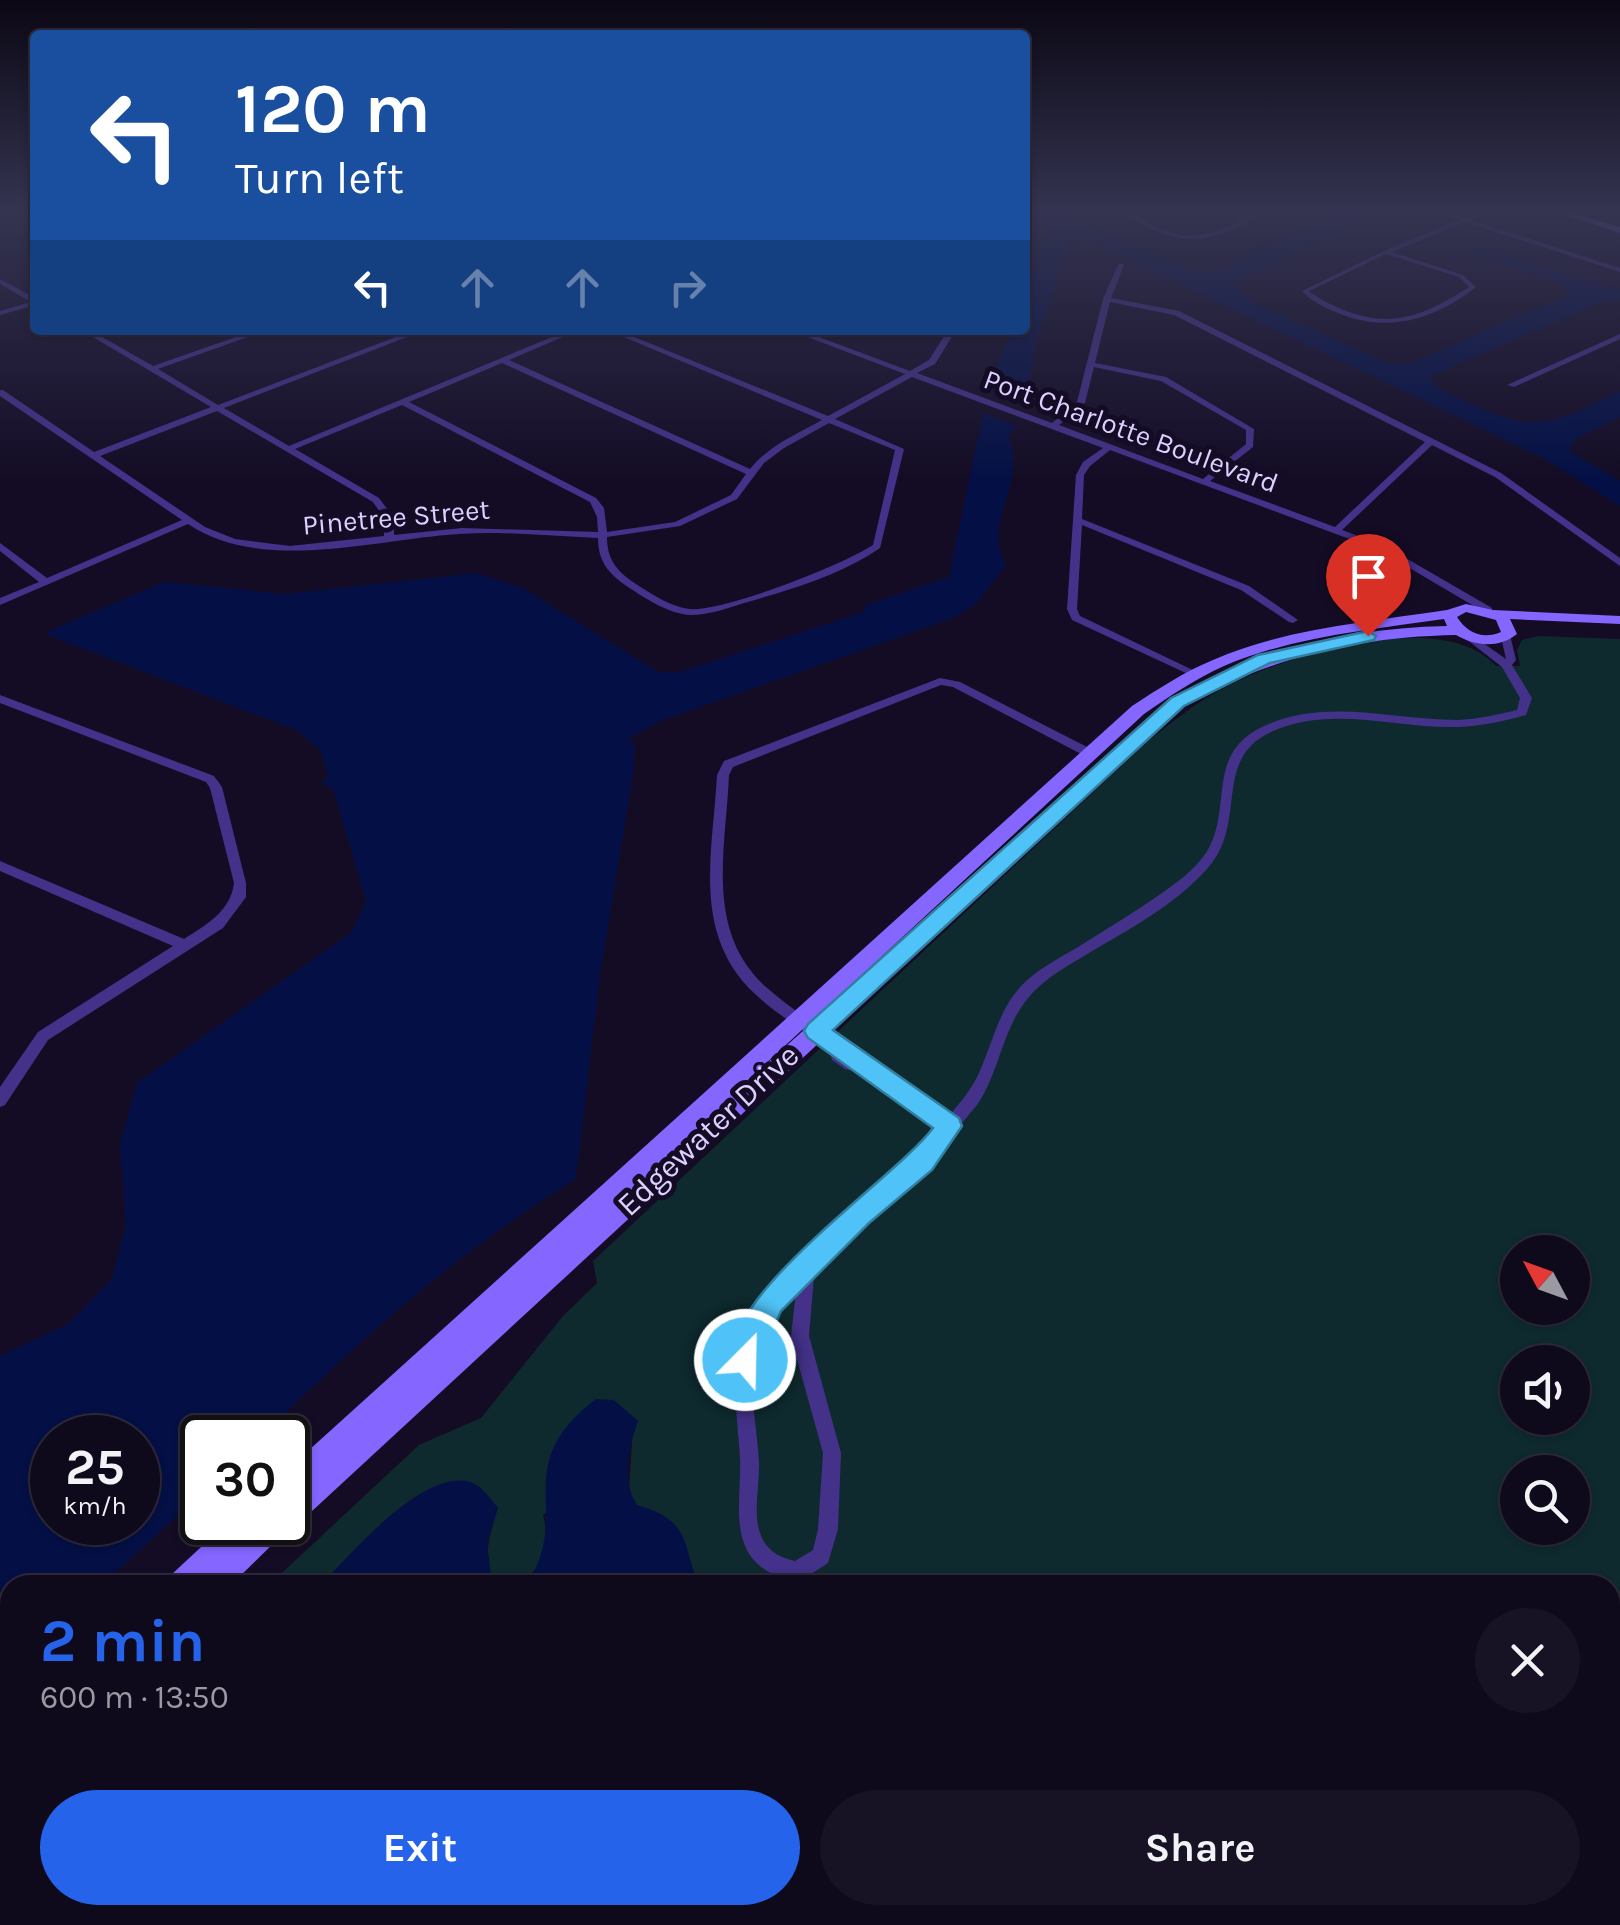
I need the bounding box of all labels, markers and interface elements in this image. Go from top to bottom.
text: 120 m [235,68,431,150]
icon: left [70,70,200,200]
text: Turn left [235,152,404,204]
icon: left [345,260,400,315]
icon: ahead [450,260,505,315]
icon: ahead [555,260,610,315]
icon: right [660,260,715,315]
street label: Port Charlotte Boulevard [979,362,1283,500]
street label: Pinetree Street [301,492,491,542]
pin [1326,534,1411,637]
icon: arrive [1341,549,1396,604]
street label: Edgewater Drive [610,1036,806,1224]
north arrow [1500,1235,1590,1325]
map controls [1500,1235,1590,1545]
position arrow [693,1308,797,1412]
button: sound [1500,1345,1590,1435]
speed limit sign: 30 [180,1415,310,1545]
text: 25 [65,1438,125,1497]
button: search [1500,1455,1590,1545]
text: km/h [63,1491,127,1520]
text: 2 min [40,1606,205,1676]
button: close [1475,1608,1580,1713]
text: 600 m · 13:50 [40,1679,229,1716]
button: Exit [40,1790,800,1905]
button: Share [820,1790,1580,1905]

